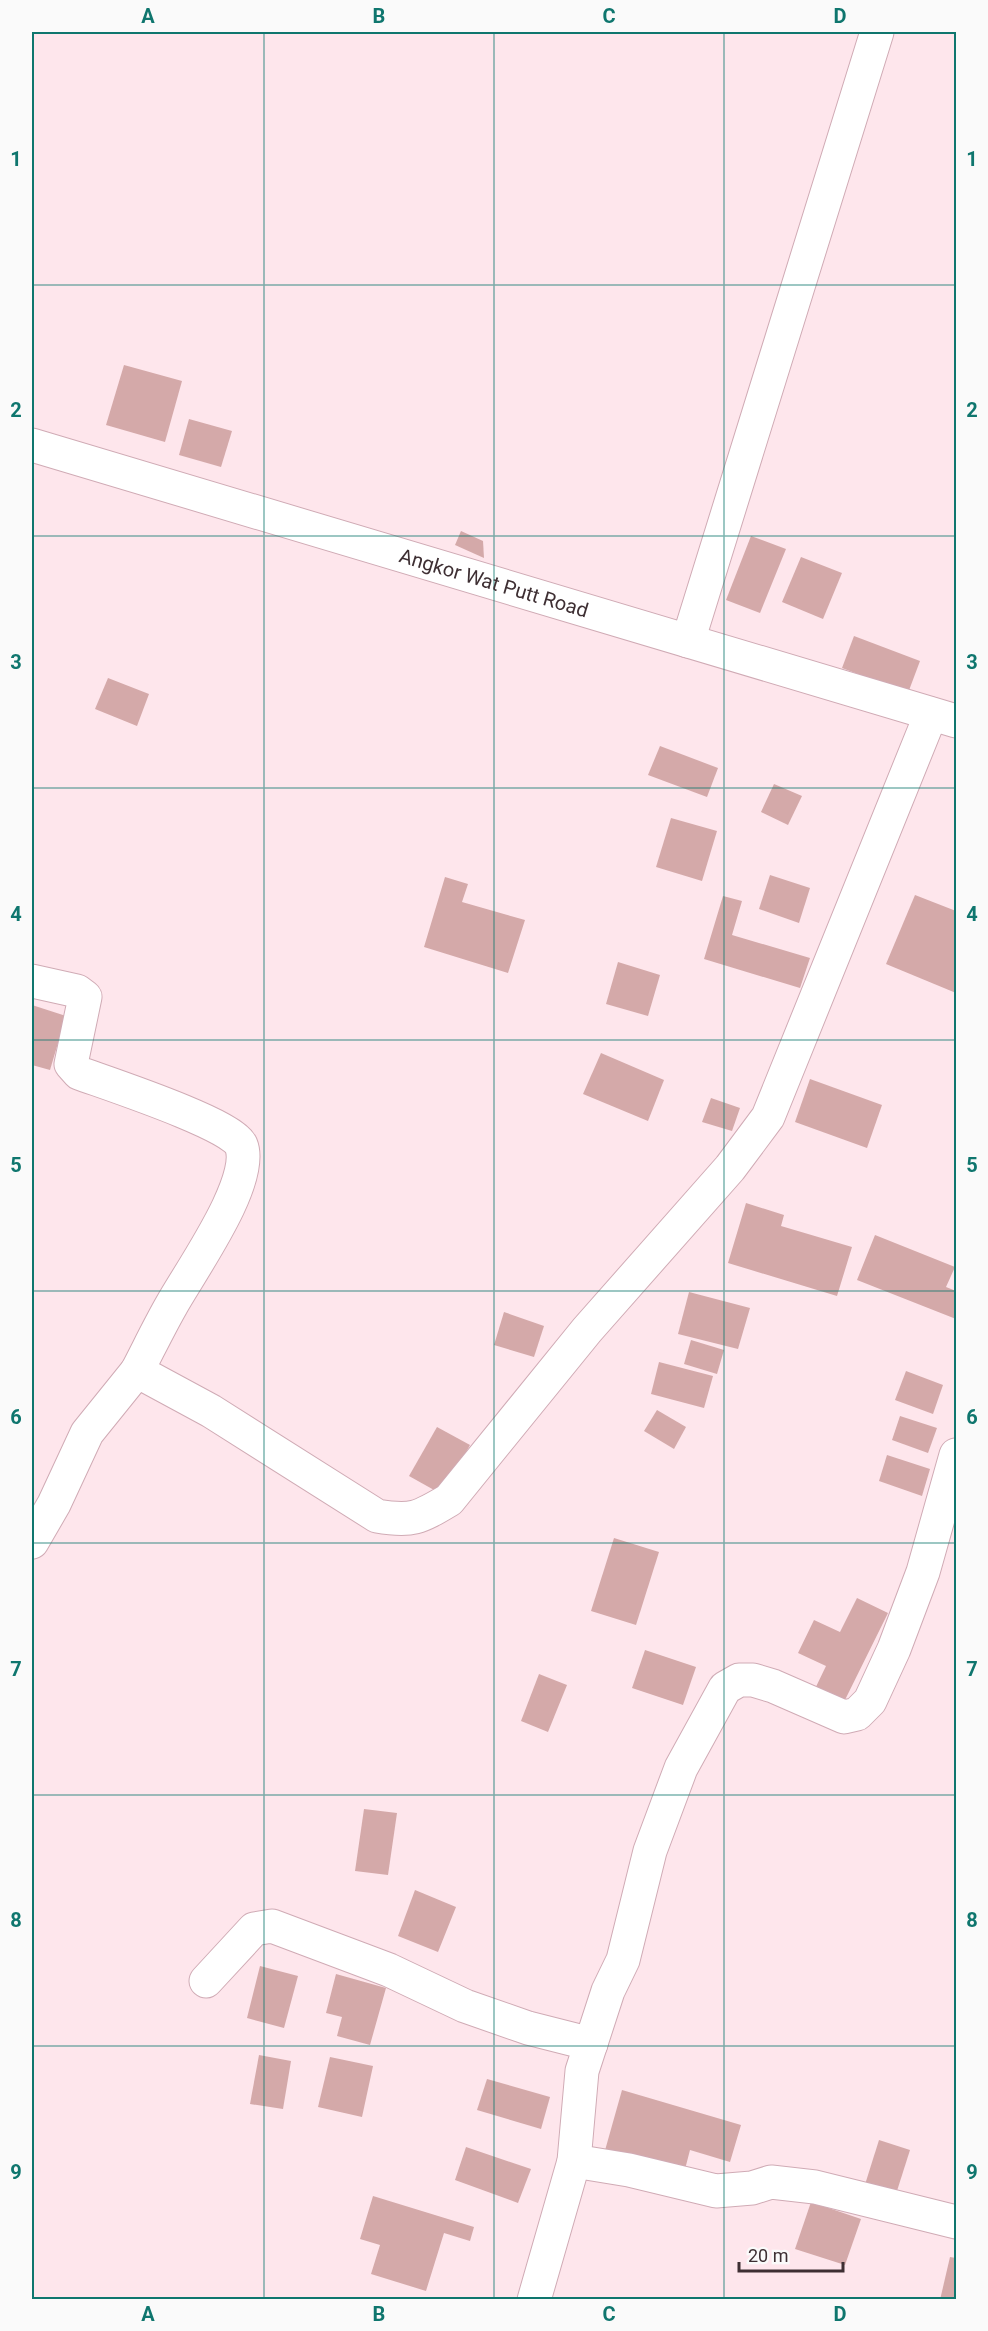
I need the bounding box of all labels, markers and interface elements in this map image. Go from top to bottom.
text: A [141,4,155,28]
text: B [373,4,385,28]
text: C [602,4,616,28]
text: D [834,4,847,28]
text: 1 [10,147,22,171]
text: 1 [966,147,978,171]
text: 2 [10,398,22,422]
text: 2 [966,398,978,422]
street label: Angkor Wat Putt Road [396,543,591,623]
text: 3 [10,650,22,674]
text: 3 [966,650,978,674]
text: 4 [10,902,22,926]
text: 4 [966,902,978,926]
text: 5 [10,1153,22,1177]
text: 5 [966,1153,978,1177]
text: 6 [10,1405,22,1429]
text: 6 [966,1405,978,1429]
text: 7 [10,1657,22,1681]
text: 7 [966,1657,978,1681]
text: 8 [10,1908,22,1932]
text: 8 [966,1908,978,1932]
text: 9 [10,2160,22,2184]
text: 9 [966,2160,978,2184]
scale bar [739,2235,842,2273]
text: 20 m [748,2245,788,2266]
text: A [141,2302,155,2326]
text: B [373,2302,385,2326]
text: C [602,2302,616,2326]
text: D [834,2302,847,2326]

